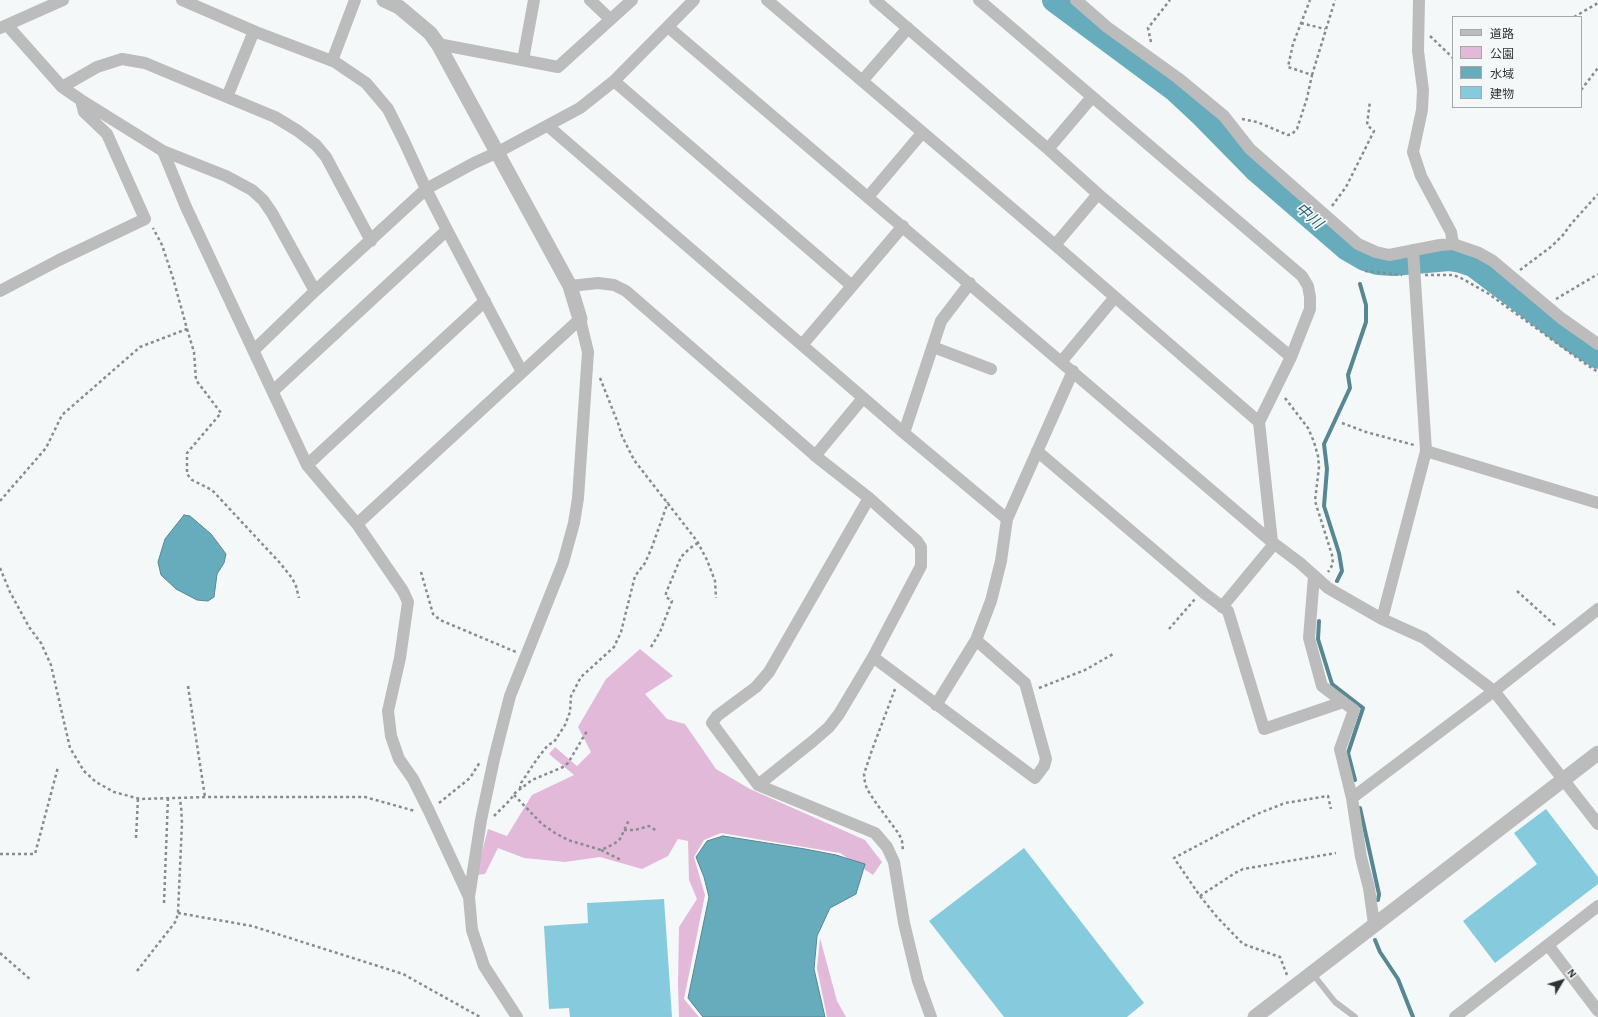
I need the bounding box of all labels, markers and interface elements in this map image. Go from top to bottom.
legend [1452,16,1582,108]
text: 道路 [1490,28,1514,40]
text: 公園 [1490,48,1514,60]
text: 水域 [1490,68,1514,80]
text: 建物 [1490,88,1514,100]
water label: 中川 [1292,199,1326,233]
north arrow [1542,961,1582,1001]
text: N [1565,967,1579,980]

